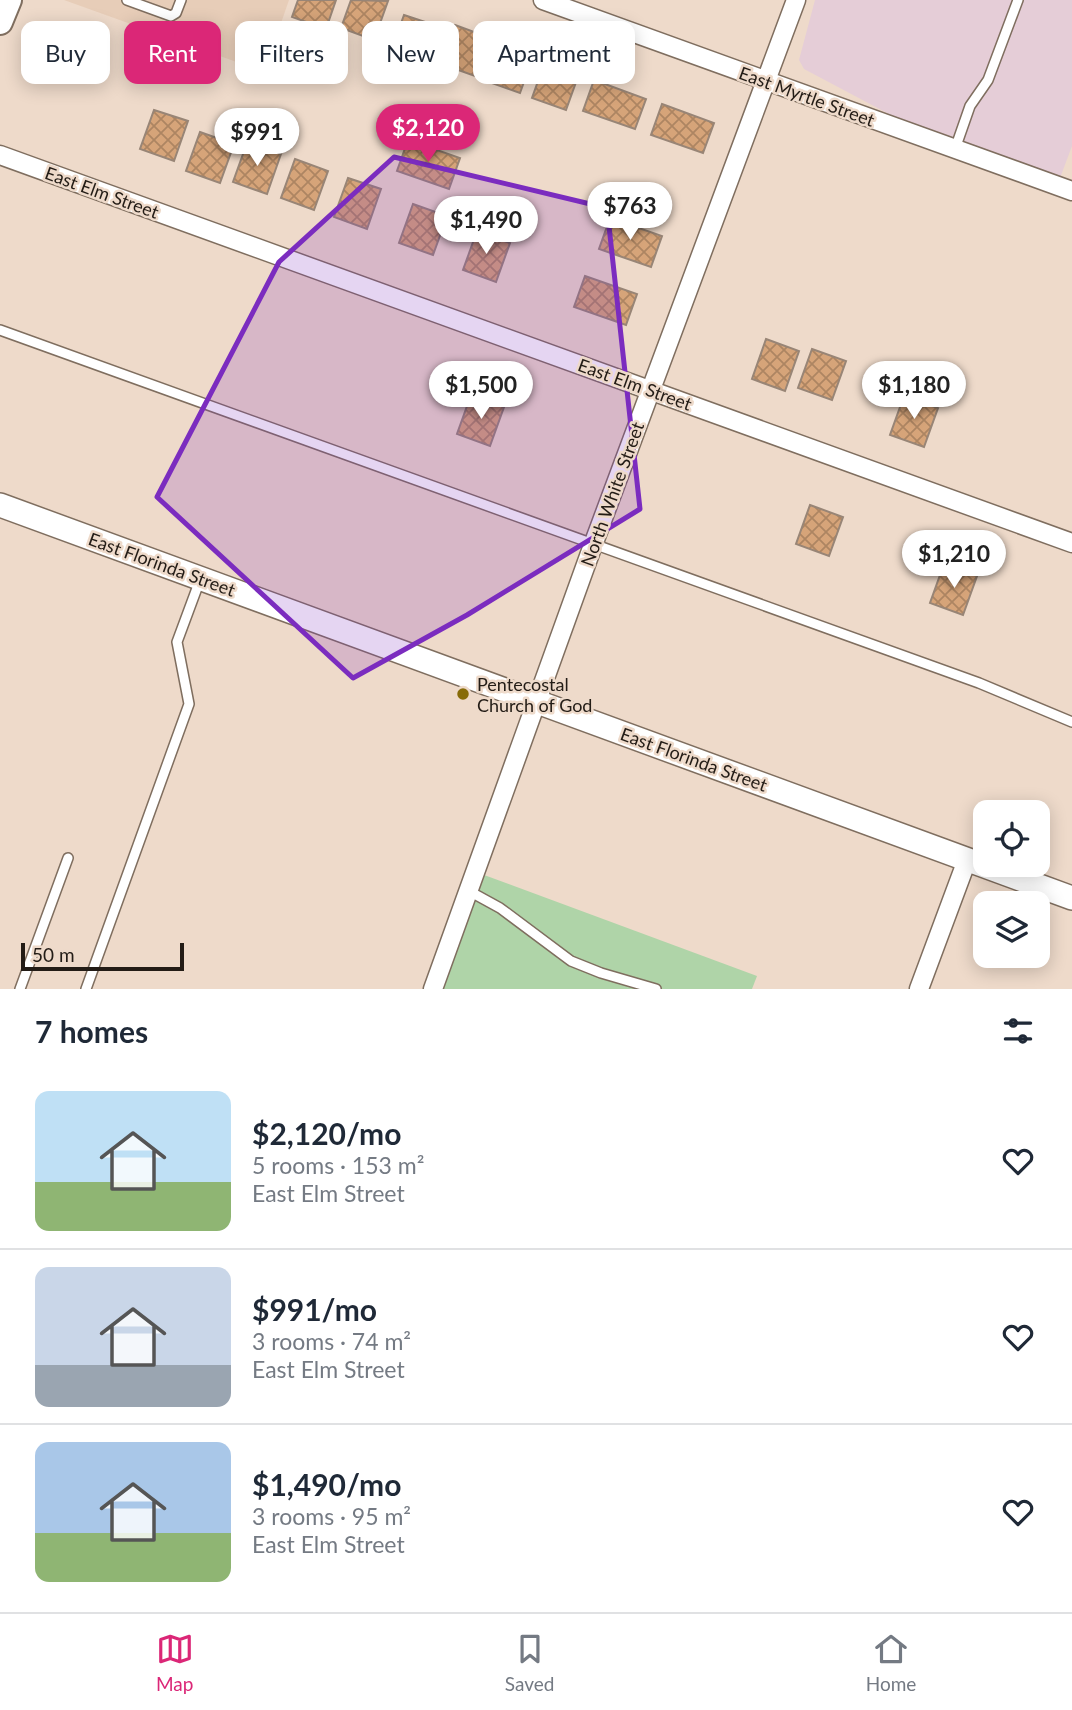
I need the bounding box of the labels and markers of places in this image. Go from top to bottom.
pin: $2,120 [371,104,485,164]
pin: $991 [216,108,298,168]
pin: $763 [589,182,671,242]
pin: $1,490 [429,196,543,256]
pin: $1,500 [424,362,538,421]
pin: $1,180 [857,362,971,421]
pin: $1,210 [897,530,1011,590]
place label: Pentecostal Church of God [477,673,592,716]
marker: Pentecostal Church of God [455,686,471,702]

